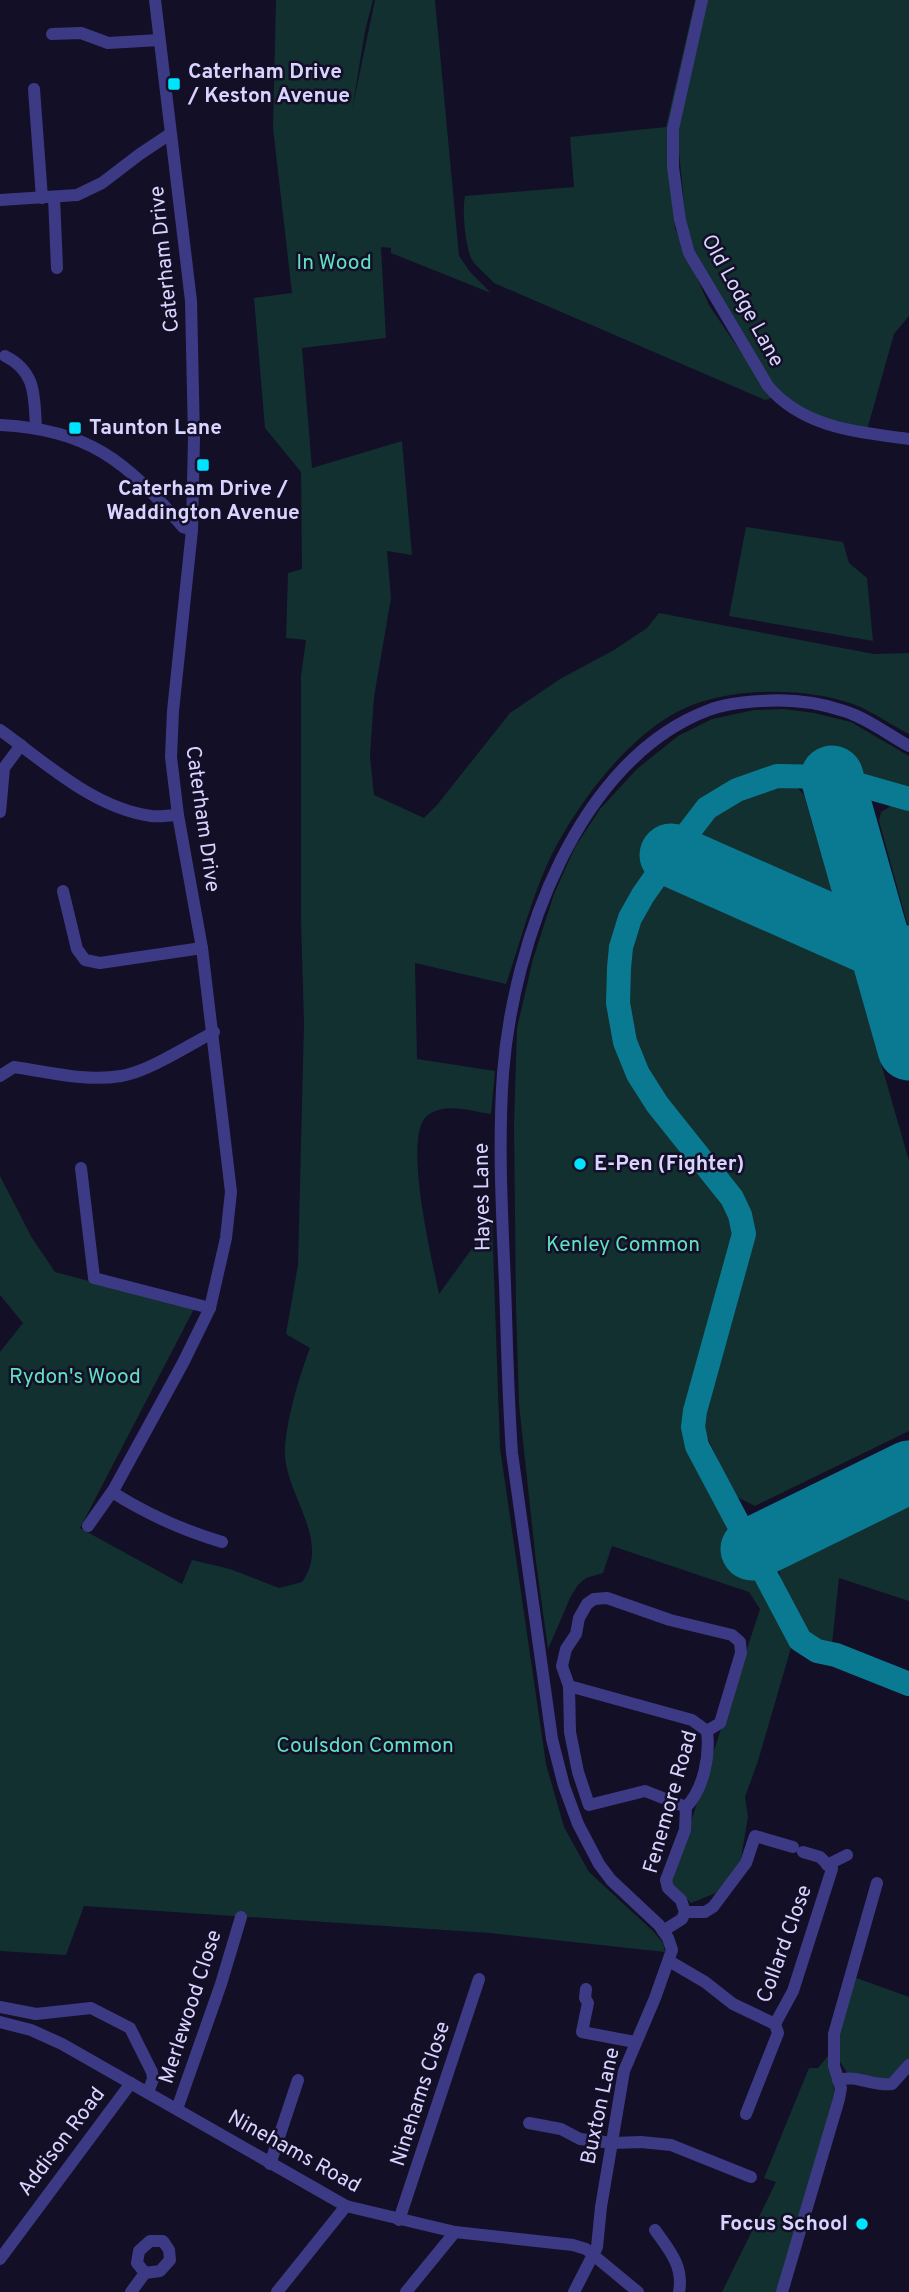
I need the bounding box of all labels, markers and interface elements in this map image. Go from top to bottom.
place label: Caterham Drive / Keston Avenue [187,59,350,110]
marker: Caterham Drive / Keston Avenue [166,76,182,92]
street label: Caterham Drive [144,184,186,334]
street label: Old Lodge Lane [694,230,790,372]
park label: In Wood [296,250,372,277]
place label: Taunton Lane [89,415,222,442]
marker: Taunton Lane [67,420,83,436]
marker: Caterham Drive / Waddington Avenue [195,457,211,473]
place label: Caterham Drive / Waddington Avenue [106,476,300,527]
street label: Caterham Drive [178,744,226,894]
street label: Hayes Lane [469,1143,497,1251]
place label: E-Pen (Fighter) [594,1151,744,1178]
marker: E-Pen (Fighter) [572,1156,588,1172]
park label: Kenley Common [546,1232,700,1259]
park label: Rydon's Wood [9,1364,141,1391]
street label: Fenemore Road [638,1727,704,1877]
park label: Coulsdon Common [276,1733,454,1760]
street label: Collard Close [751,1881,819,2007]
street label: Merlewood Close [153,1927,229,2087]
street label: Ninehams Close [385,2018,457,2170]
street label: Buxton Lane [575,2045,627,2167]
street label: Addison Road [12,2082,112,2202]
street label: Ninehams Road [223,2104,365,2200]
place label: Focus School [720,2211,848,2238]
marker: Focus School [854,2216,870,2232]

